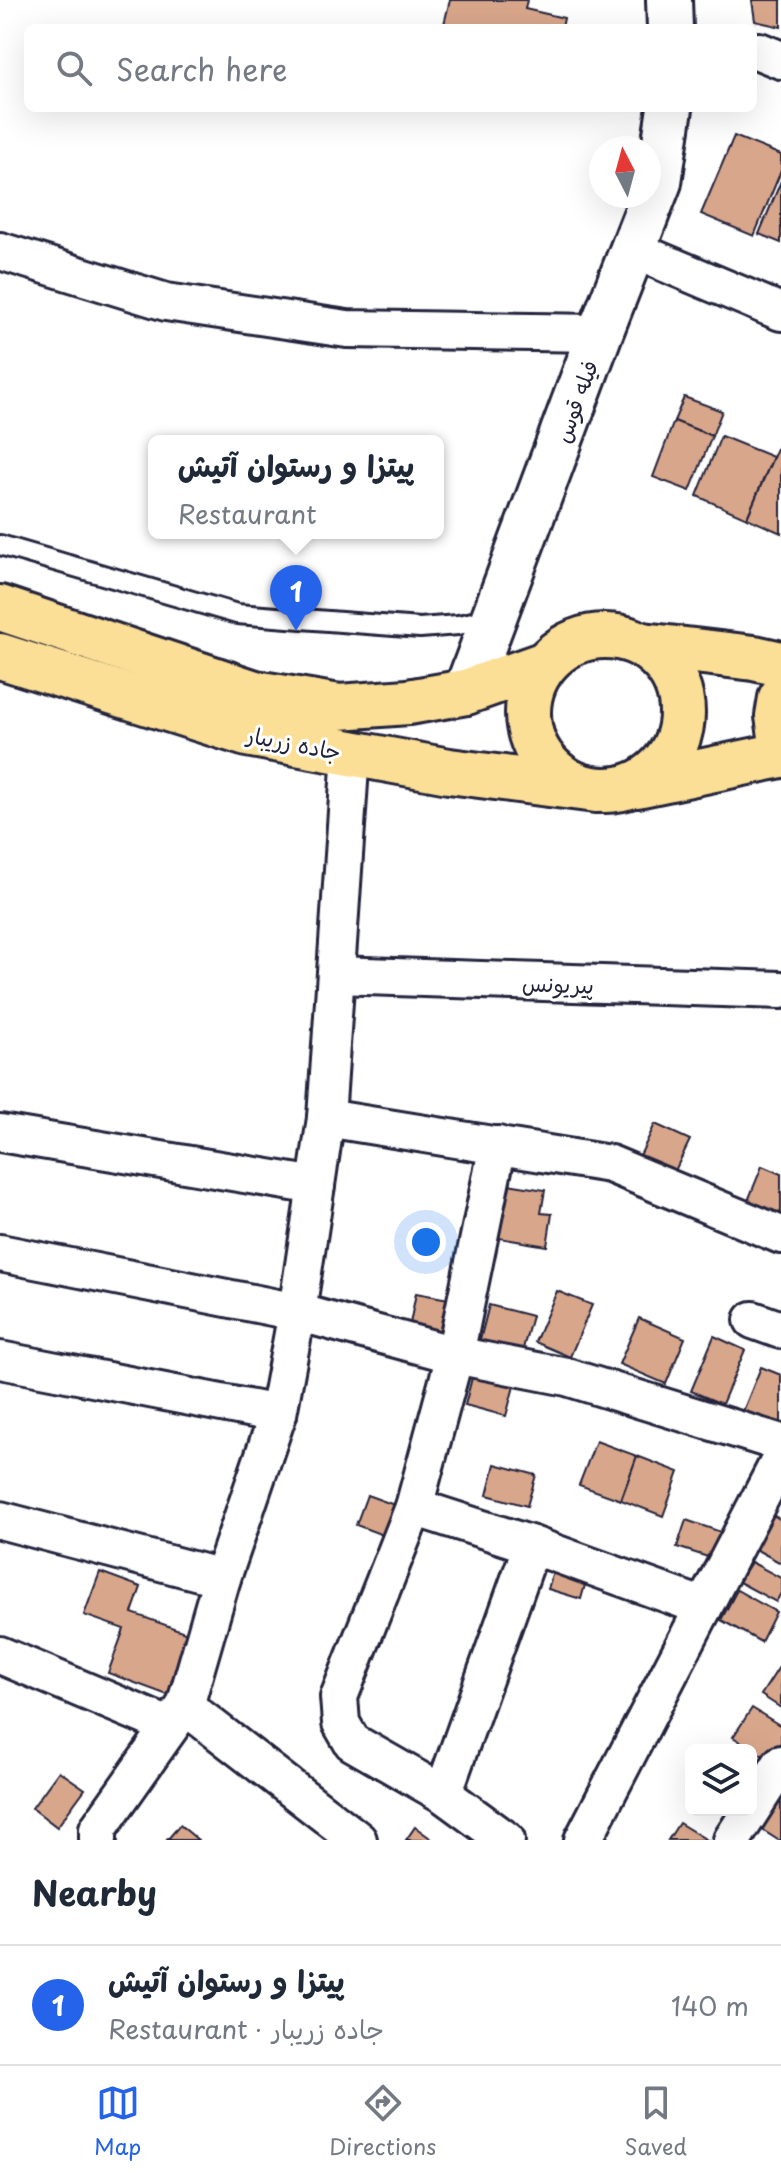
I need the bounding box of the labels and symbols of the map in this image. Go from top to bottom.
north arrow [589,136,661,208]
street label: فیله قوس [545,355,605,447]
pin: 1 [270,565,322,631]
street label: جاده زریبار [243,716,344,767]
street label: پیریونس [521,965,595,1001]
your location [406,1222,446,1262]

